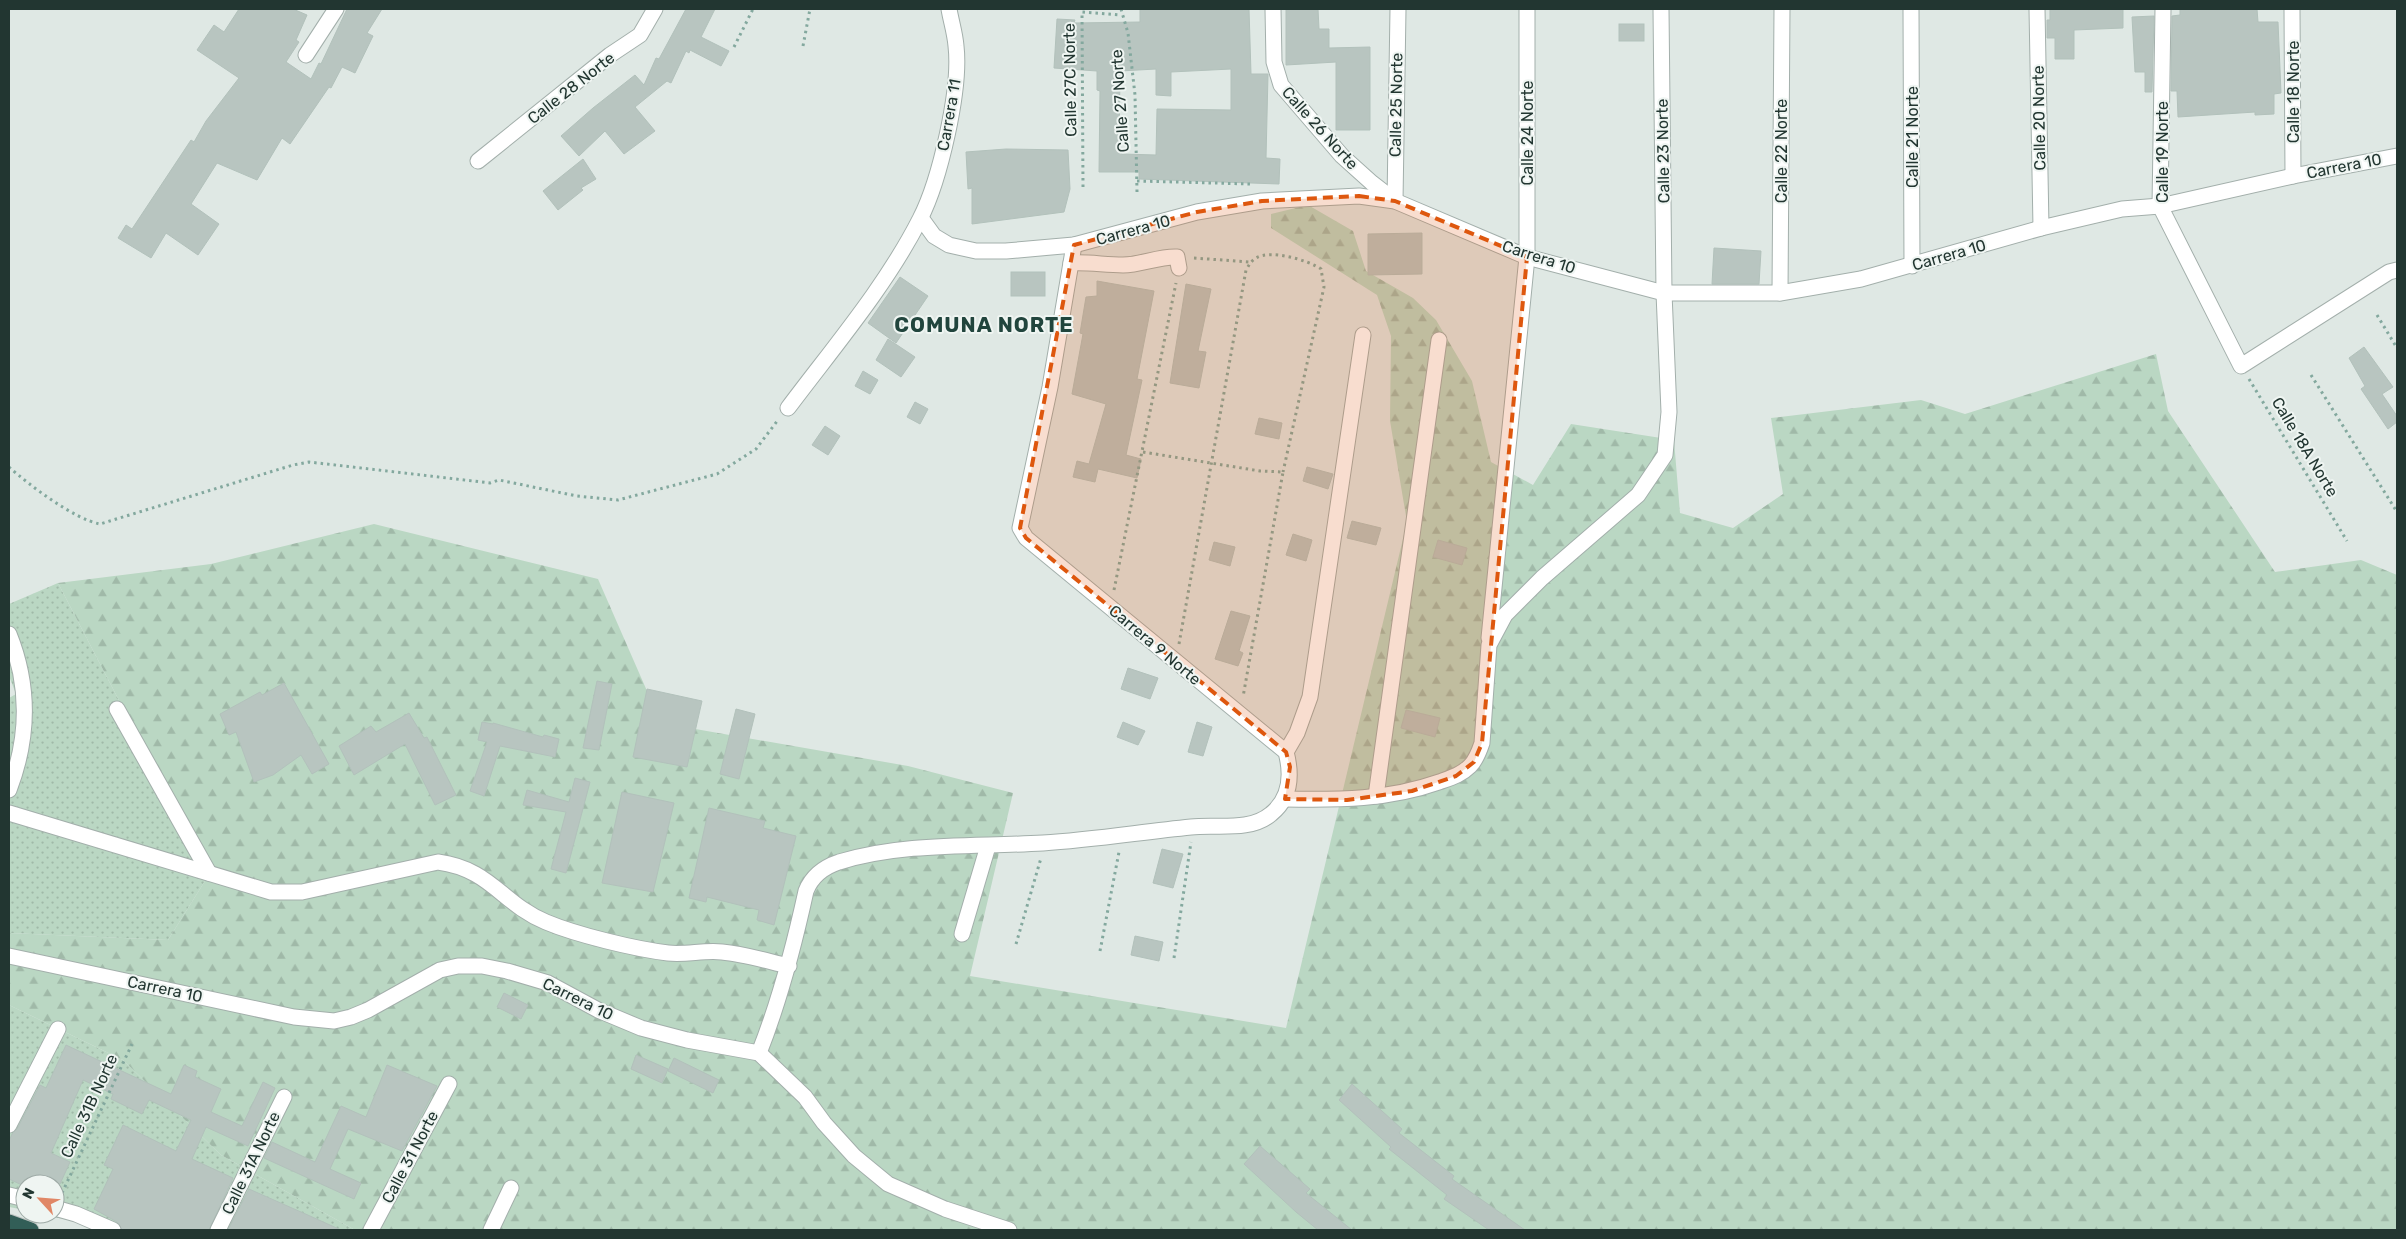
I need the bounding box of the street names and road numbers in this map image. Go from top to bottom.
street label: Calle 27C Norte [1060,23,1080,137]
street label: Calle 18 Norte [2284,41,2303,143]
street label: Calle 28 Norte [524,48,618,128]
street label: Calle 27 Norte [1107,49,1133,153]
street label: Calle 25 Norte [1386,53,1406,157]
street label: Calle 20 Norte [2029,65,2049,171]
street label: Carrera 11 [933,77,965,153]
street label: Calle 24 Norte [1518,81,1537,185]
street label: Calle 26 Norte [1278,83,1362,173]
street label: Calle 21 Norte [1903,86,1922,188]
street label: Calle 23 Norte [1653,98,1673,204]
street label: Calle 22 Norte [1772,99,1791,203]
street label: Calle 19 Norte [2153,101,2172,203]
street label: Carrera 10 [2305,149,2383,183]
street label: Carrera 10 [1094,211,1172,249]
street label: Carrera 10 [1910,235,1988,275]
street label: Carrera 10 [1500,236,1578,278]
street label: Calle 18A Norte [2268,394,2342,500]
street label: Carrera 9 Norte [1105,601,1205,689]
street label: Carrera 10 [126,972,204,1006]
street label: Carrera 10 [540,974,616,1024]
street label: Calle 31B Norte [57,1051,121,1161]
street label: Calle 31A Norte [218,1108,284,1218]
street label: Calle 31 Norte [378,1108,442,1206]

